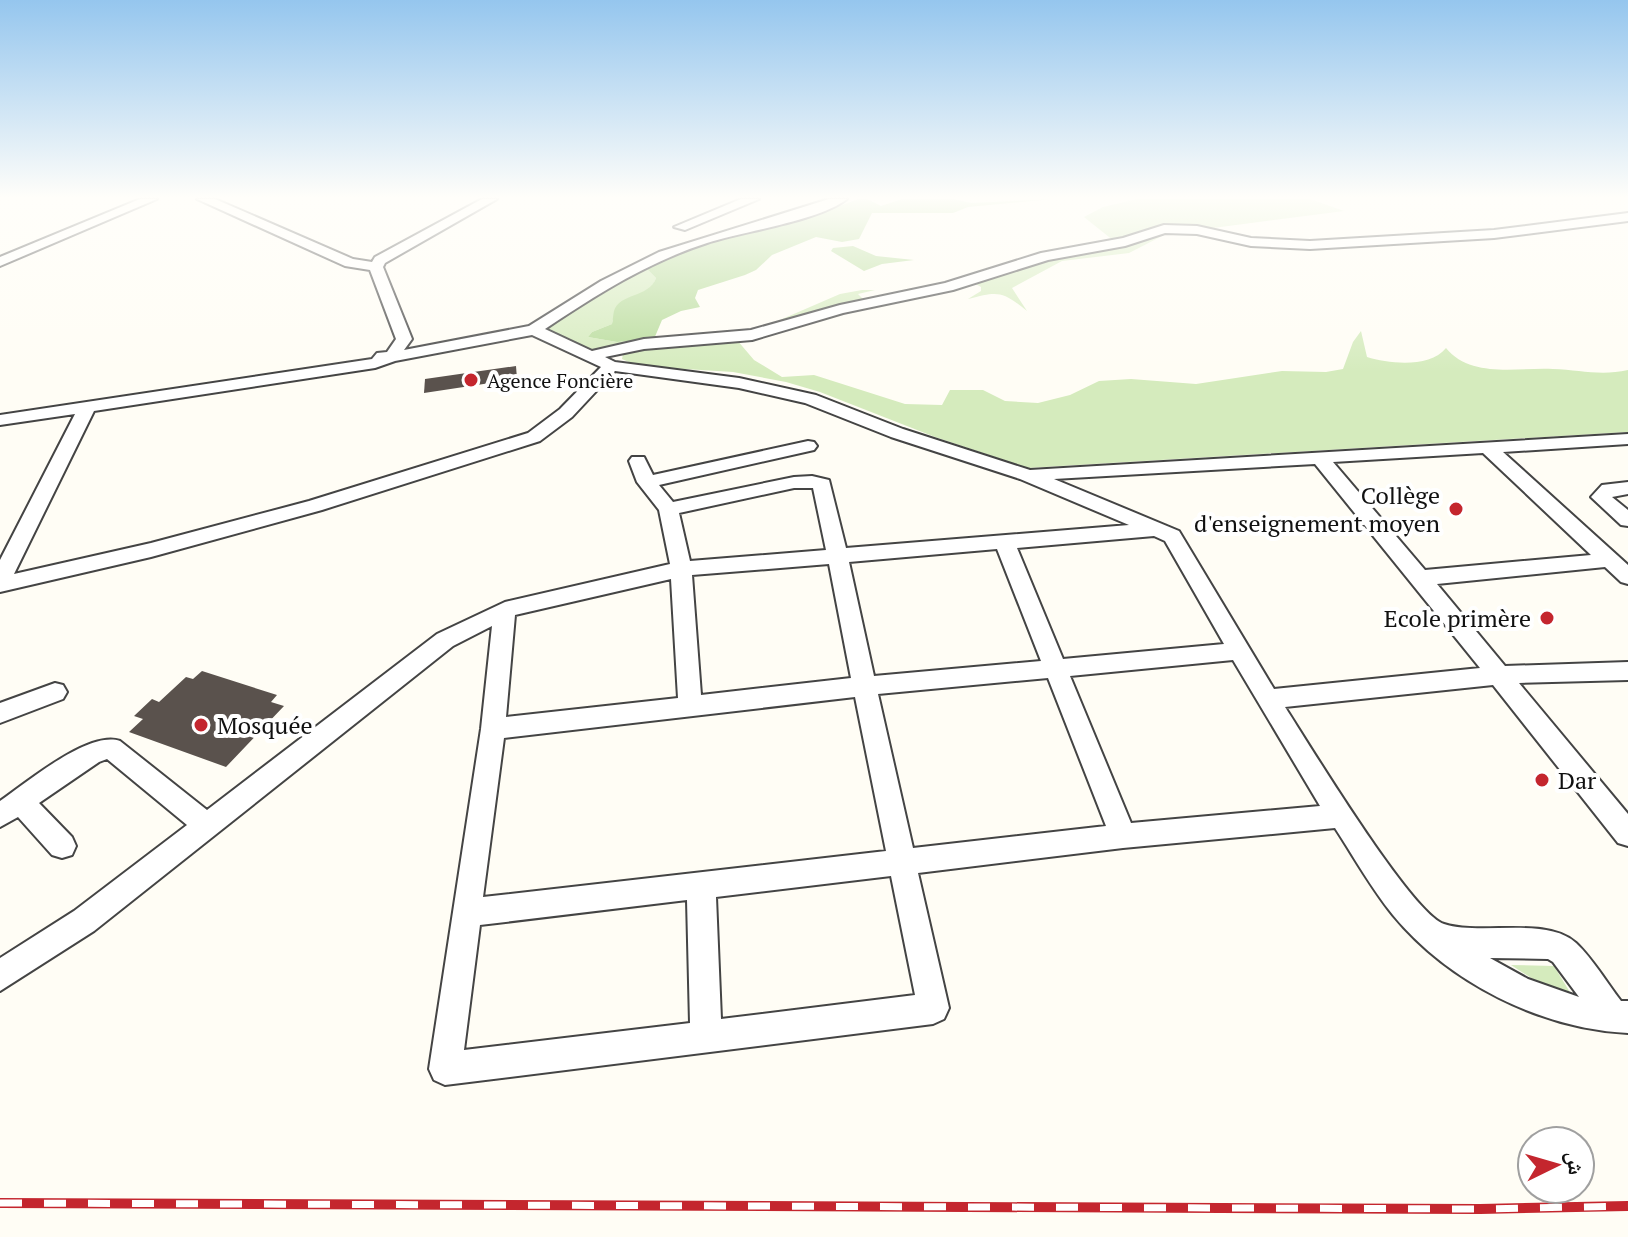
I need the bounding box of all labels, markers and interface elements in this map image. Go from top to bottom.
place label: Agence Foncière [487,367,633,394]
marker: Agence Foncière [462,371,480,389]
place label: Collège d'enseignement moyen [1194,479,1440,539]
marker: Collège d'enseignement moyen [1447,500,1465,518]
place label: Ecole primère [1384,602,1531,634]
marker: Ecole primère [1538,609,1556,627]
place label: Mosquée [217,709,313,741]
marker: Mosquée [192,716,210,734]
place label: Dar [1558,764,1597,796]
marker: Dar [1533,771,1551,789]
north arrow [1516,1125,1596,1205]
text: ش [1561,1150,1592,1176]

